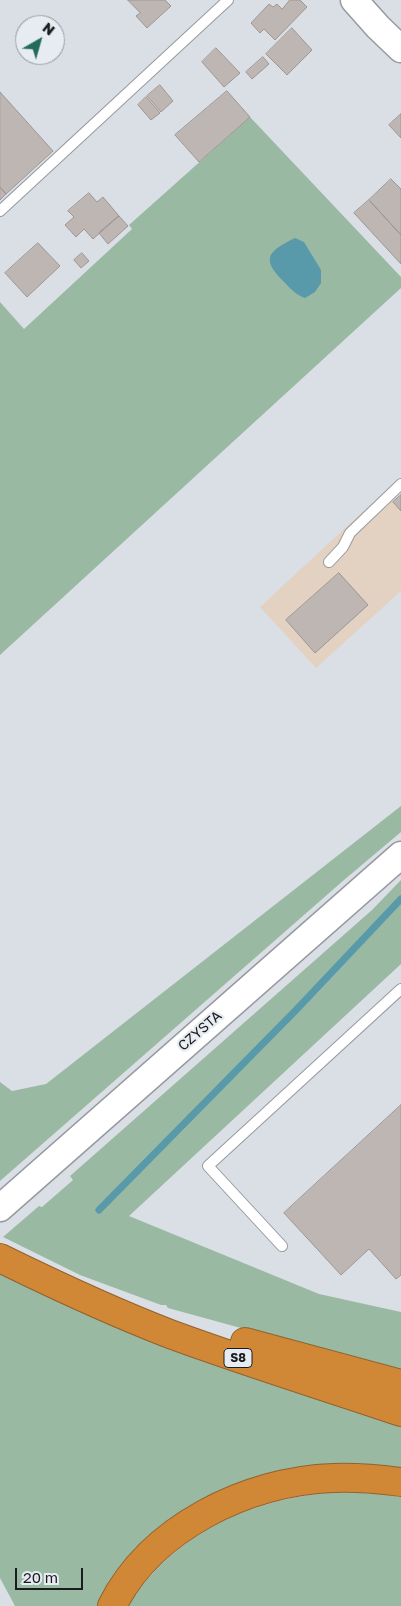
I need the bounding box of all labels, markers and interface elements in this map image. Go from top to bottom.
north arrow [15,15,65,65]
text: N [39,19,58,39]
street label: CZYSTA [175,1008,225,1054]
road number: S8 [224,1349,252,1368]
scale bar [18,1558,85,1590]
text: 20 m [23,1568,58,1586]

